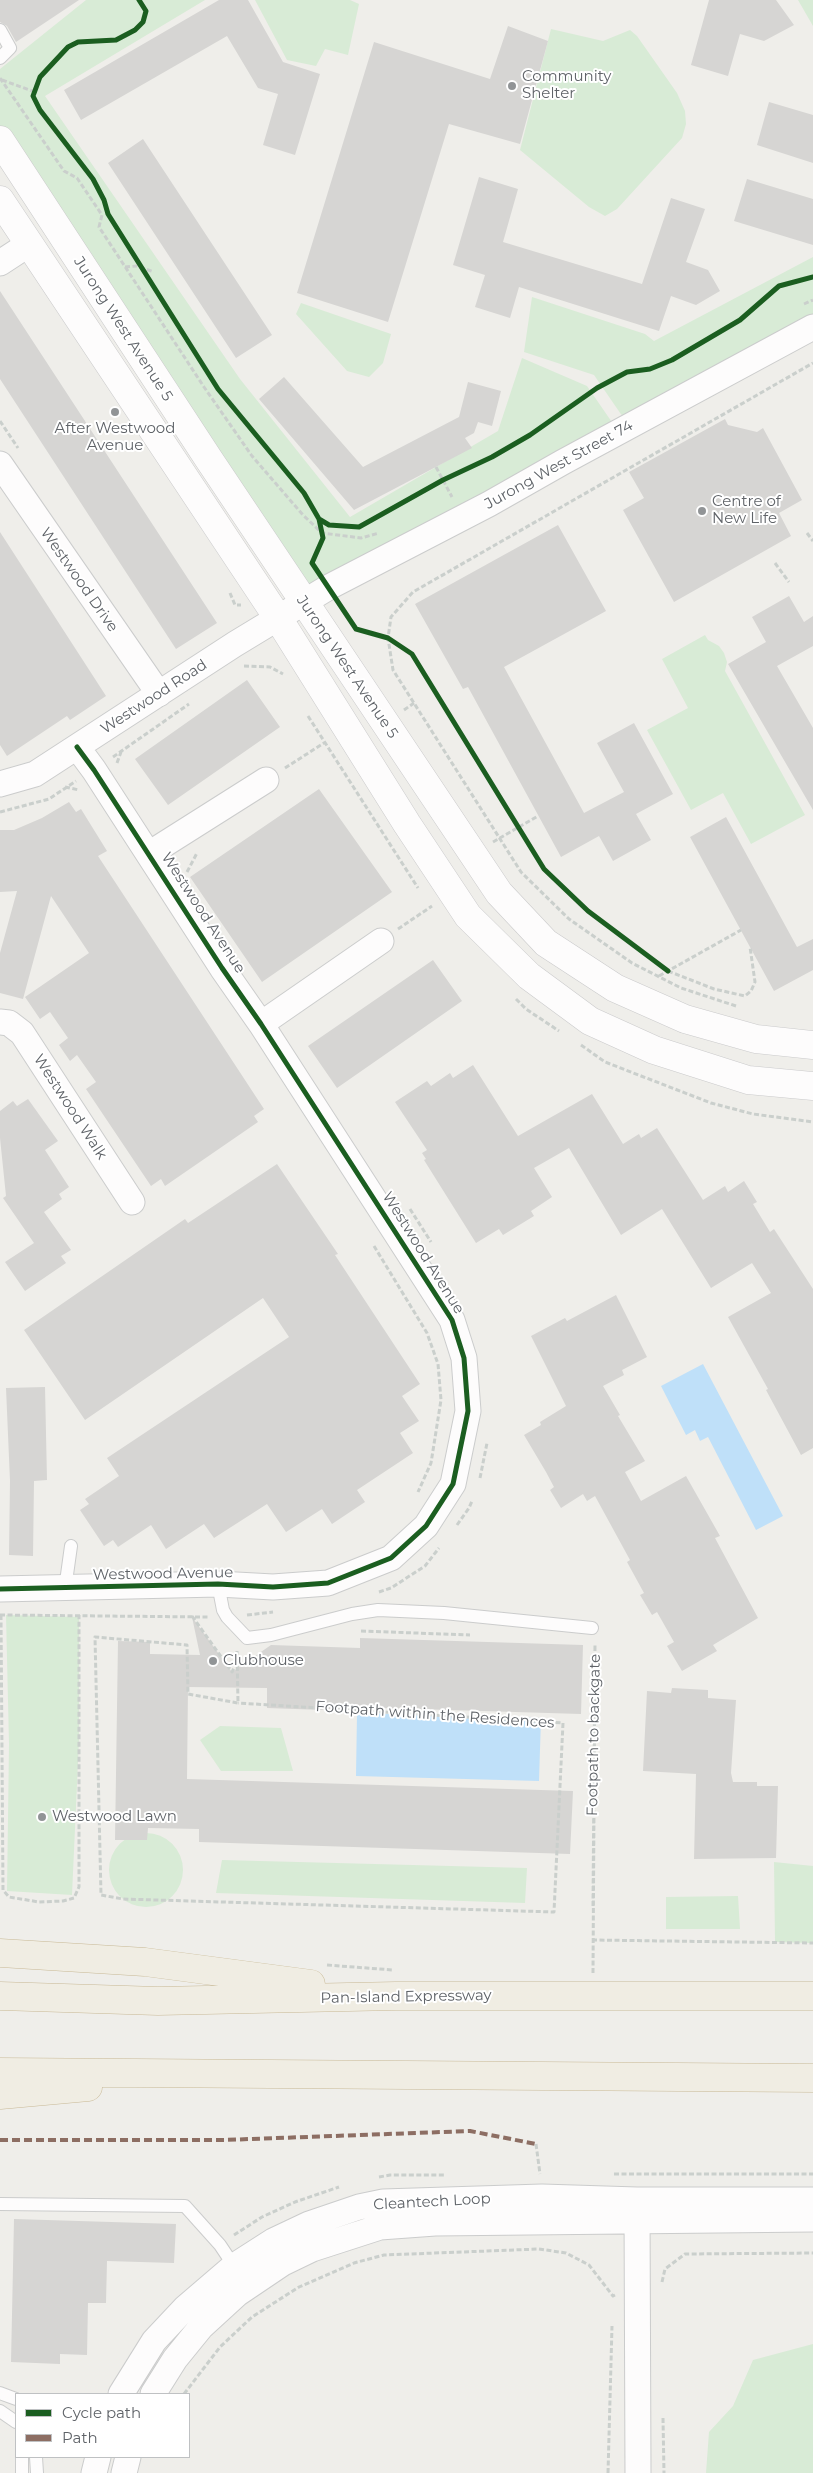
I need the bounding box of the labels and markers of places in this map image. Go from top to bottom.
place label: Community Shelter [522,68,611,103]
marker: Community Shelter [506,80,518,92]
marker: After Westwood Avenue [109,406,121,418]
place label: After Westwood Avenue [55,420,175,455]
place label: Centre of New Life [712,493,781,528]
marker: Centre of New Life [696,505,708,517]
place label: Clubhouse [223,1652,304,1670]
marker: Clubhouse [207,1655,219,1667]
place label: Westwood Lawn [52,1808,177,1826]
marker: Westwood Lawn [36,1811,48,1823]

